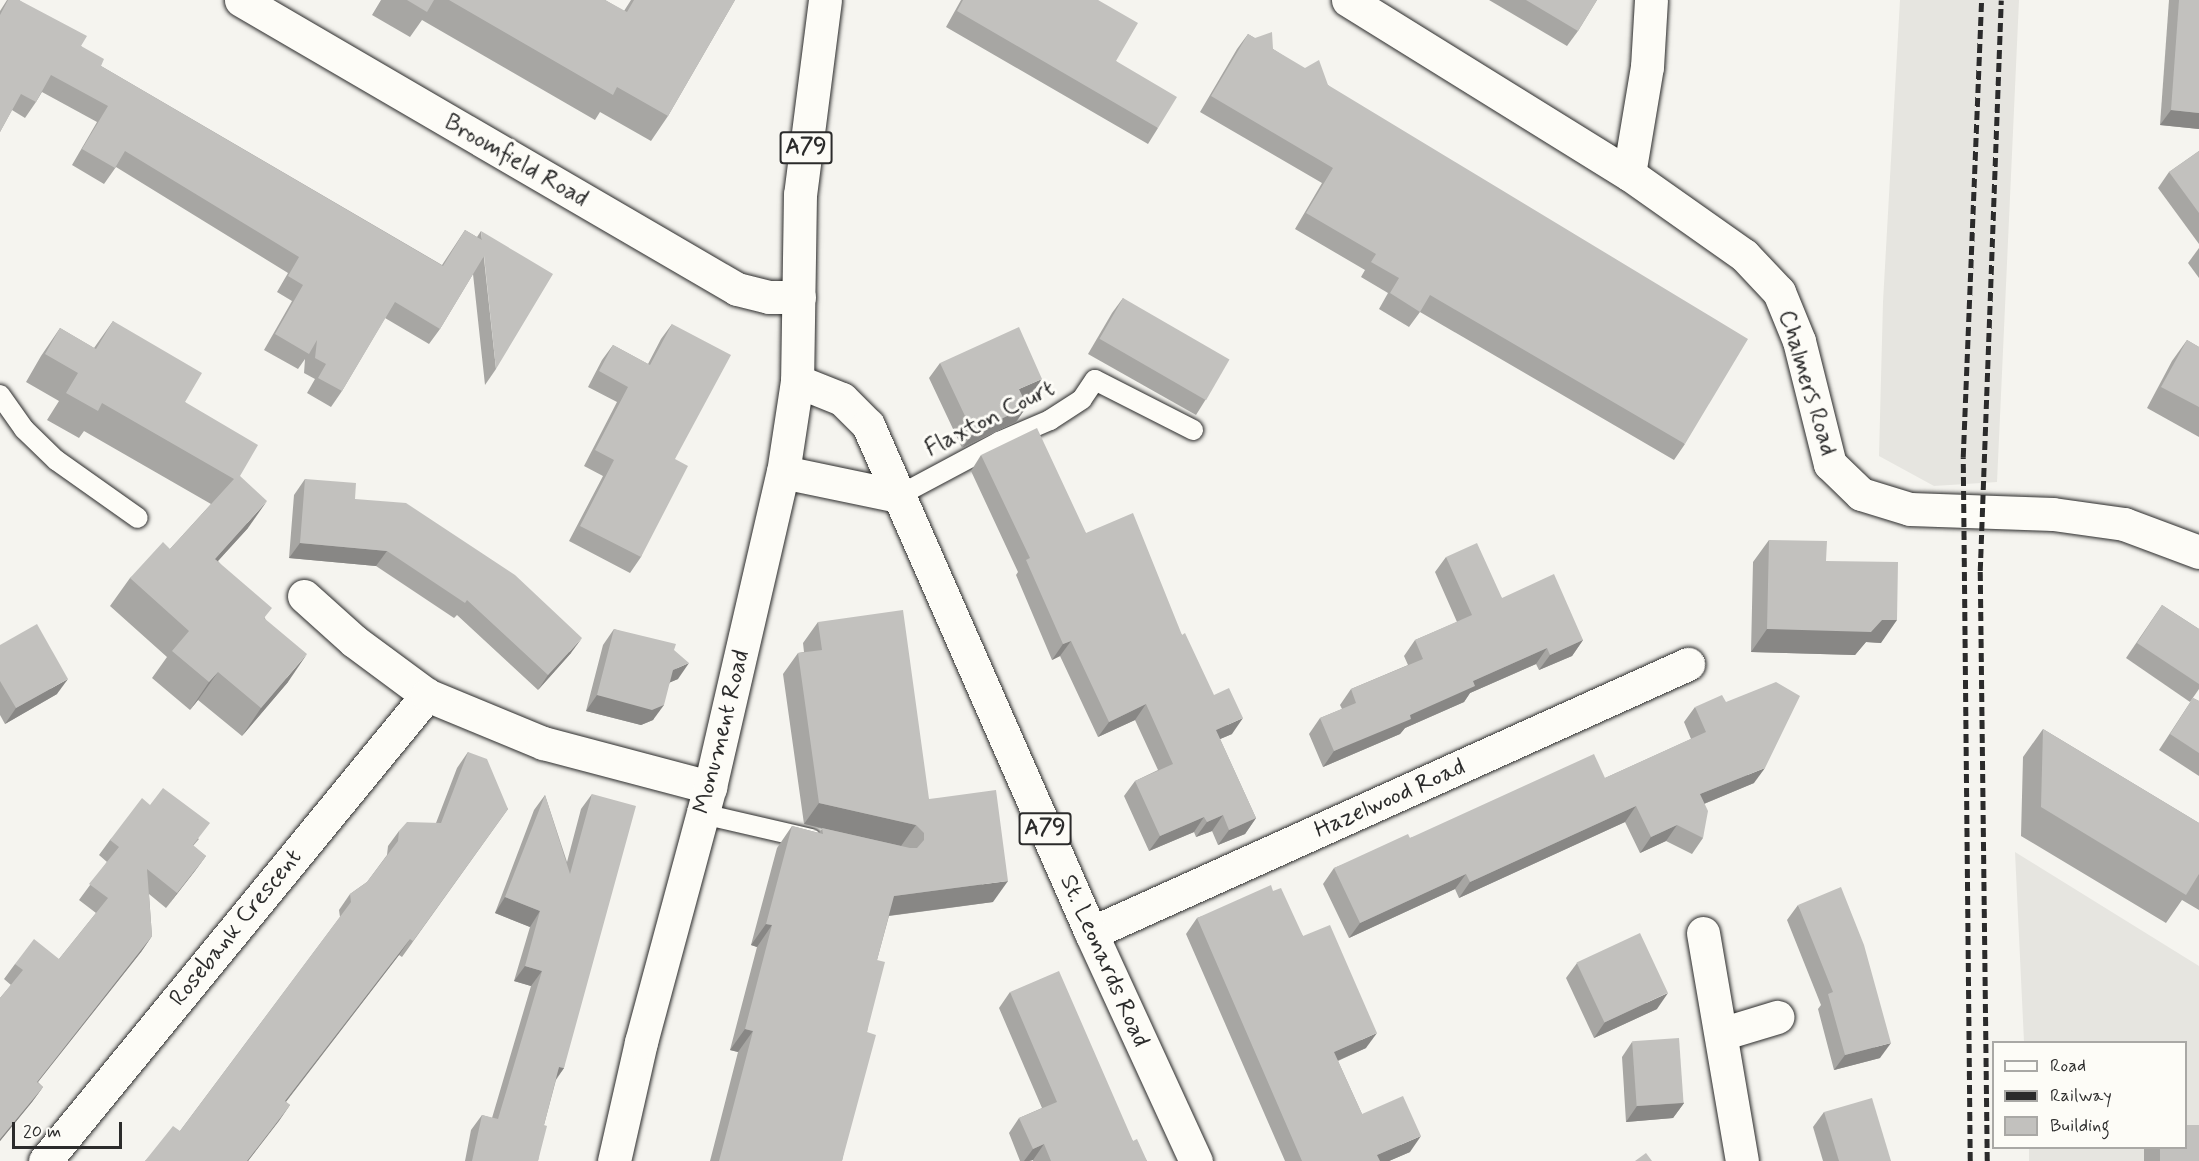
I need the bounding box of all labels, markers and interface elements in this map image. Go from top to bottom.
street label: Broomfield Road [440,109,592,213]
road number: A79 [779,129,833,167]
street label: Chalmers Road [1771,307,1843,459]
street label: Flaxton Court [919,373,1061,465]
street label: Monument Road [688,648,756,816]
street label: Hazelwood Road [1312,754,1468,844]
road number: A79 [1018,810,1072,848]
street label: Rosebank Crescent [163,842,309,1014]
street label: St. Leonards Road [1053,871,1155,1051]
legend [1992,1041,2187,1149]
text: Road [2050,1054,2086,1078]
text: Railway [2050,1084,2112,1108]
scale bar [15,1110,124,1148]
text: Building [2050,1114,2110,1138]
text: 20 m [23,1120,61,1144]

